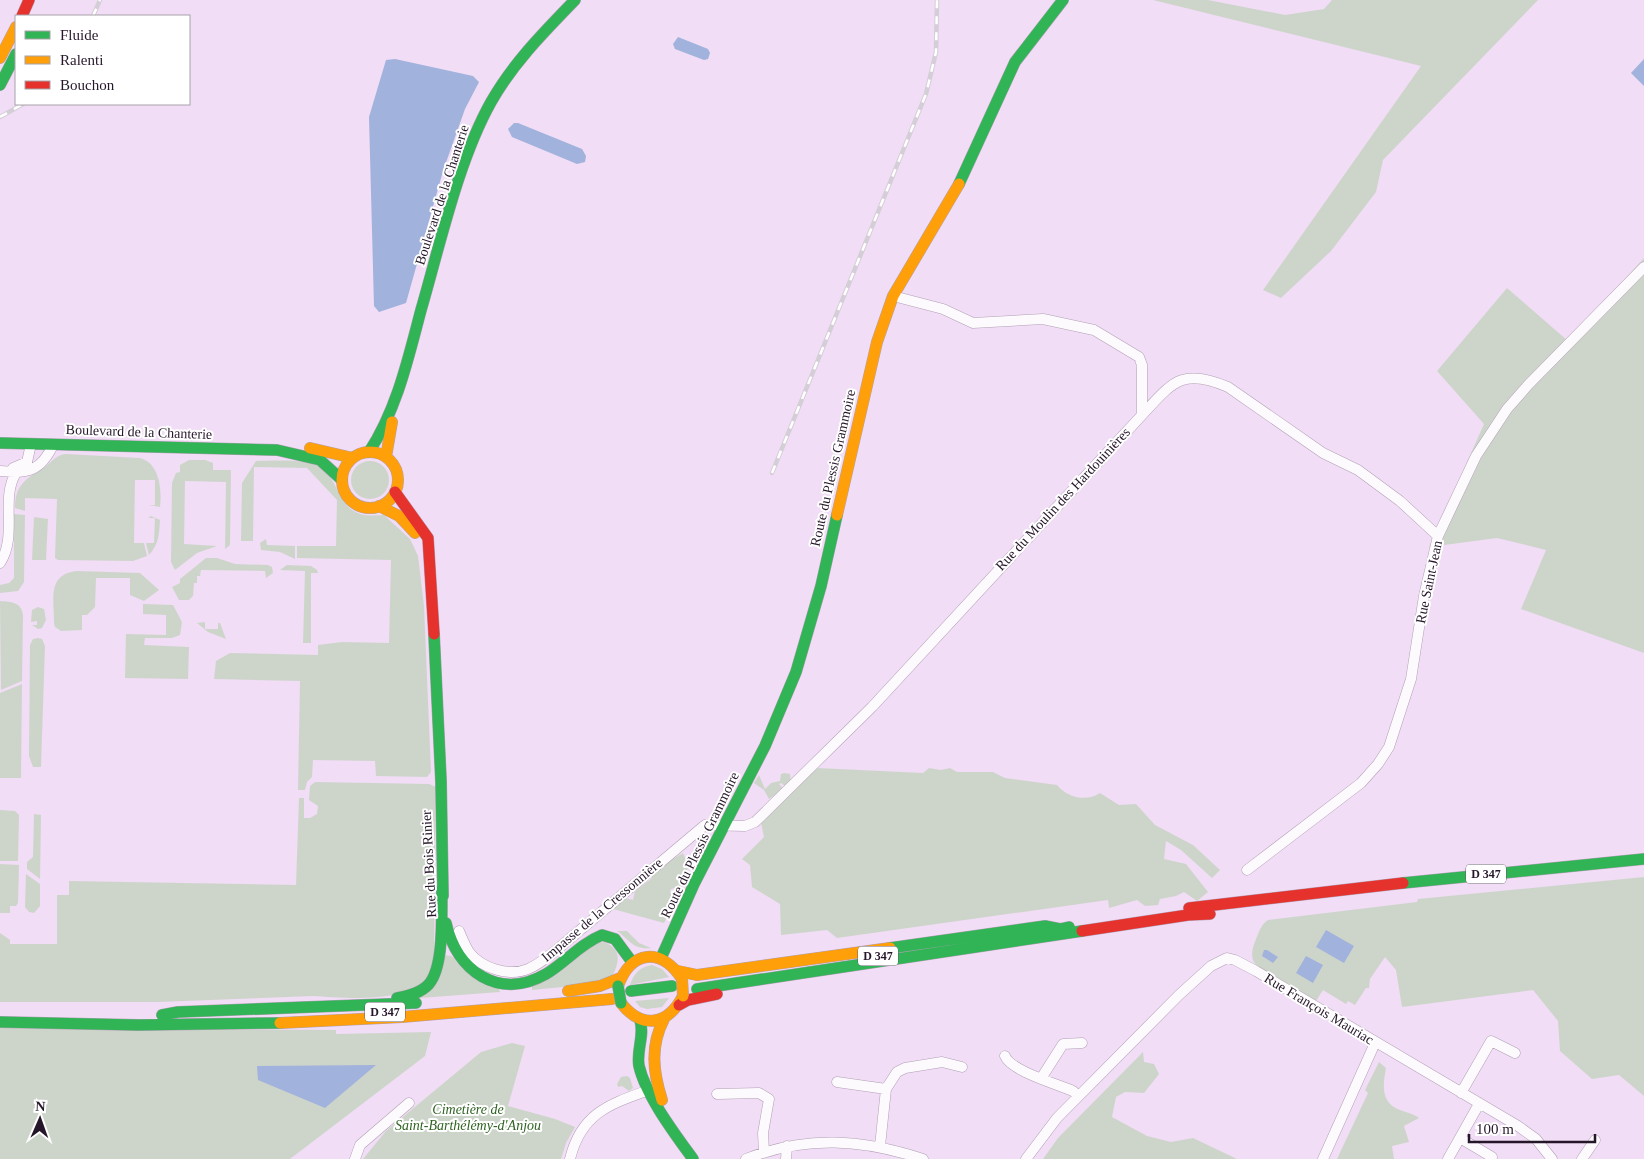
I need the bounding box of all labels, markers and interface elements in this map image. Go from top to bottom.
legend [15,15,190,105]
text: Fluide [60,27,99,43]
text: Ralenti [60,52,103,68]
text: Bouchon [60,77,115,93]
street label: Boulevard de la Chanterie [412,123,472,267]
street label: Route du Plessis Grammoire [808,388,858,548]
street label: Boulevard de la Chanterie [66,422,212,442]
street label: Rue du Moulin des Hardouinières [993,424,1133,574]
street label: Rue Saint-Jean [1413,539,1445,625]
street label: Route du Plessis Grammoire [658,770,742,920]
street label: Rue du Bois Rinier [419,809,439,918]
street label: Impasse de la Cressonnière [539,855,665,965]
road number: D 347 [1466,864,1506,884]
road number: D 347 [858,946,898,966]
street label: Rue François Mauriac [1262,971,1376,1047]
road number: D 347 [365,1002,405,1022]
north arrow [15,1094,65,1144]
text: N [35,1099,46,1114]
park label: Cimetière de Saint-Barthélémy-d'Anjou [395,1102,541,1133]
scale bar [1469,1112,1595,1144]
text: 100 m [1476,1121,1514,1137]

